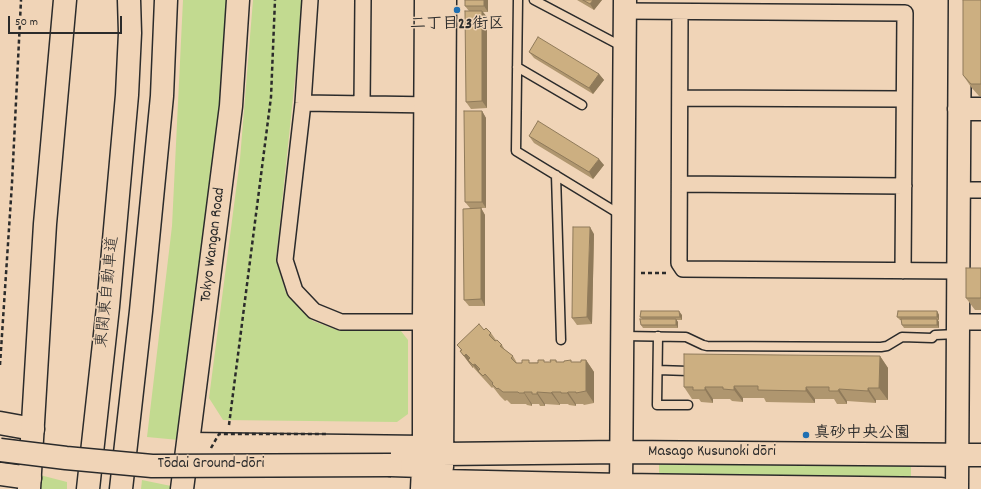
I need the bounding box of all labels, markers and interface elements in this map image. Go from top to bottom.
marker: 二丁目23街区 [452,5,462,15]
scale bar [10,8,124,34]
text: 50 m [15,14,38,31]
place label: 二丁目23街区 [410,16,504,36]
street label: Tokyo Wangan Road [197,187,231,303]
street label: 東関東自動車道 [94,235,124,349]
place label: 真砂中央公園 [814,425,910,445]
marker: 真砂中央公園 [801,430,811,440]
street label: Masago Kusunoki dōri [648,443,776,463]
street label: Tōdai Ground-dōri [157,455,265,475]

